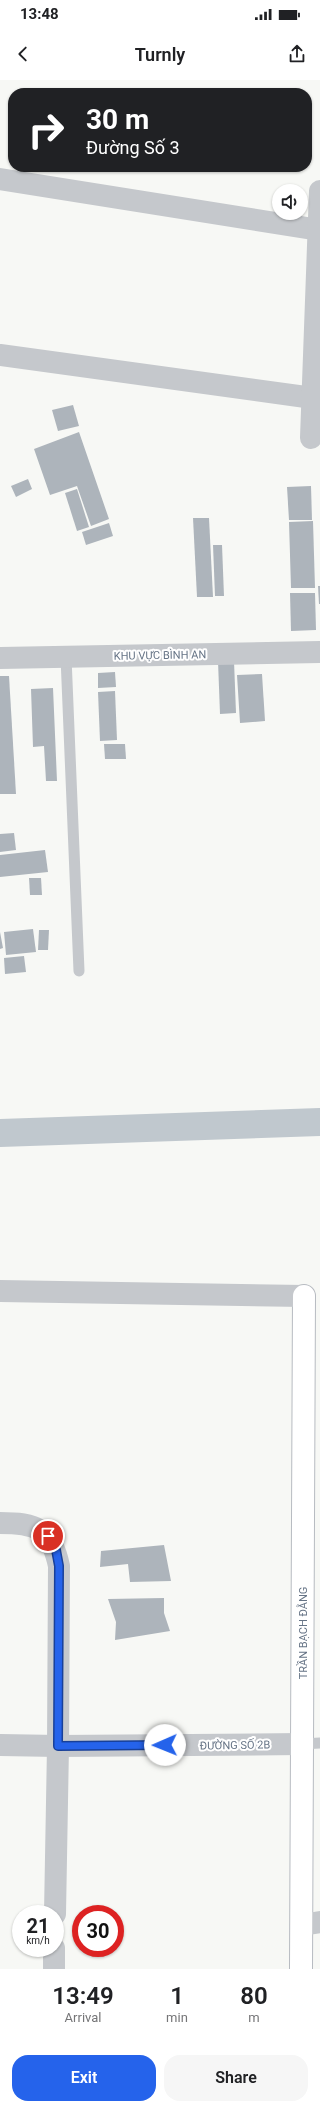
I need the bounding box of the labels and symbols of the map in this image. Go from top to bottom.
street label: KHU VỰC BÌNH AN [114,648,206,663]
pin [31,1519,65,1553]
street label: TRẦN BẠCH ĐẰNG [296,1587,310,1679]
position arrow [144,1724,186,1766]
street label: ĐƯỜNG SỐ 2B [200,1737,271,1753]
speed limit sign: 30 [72,1905,124,1957]

